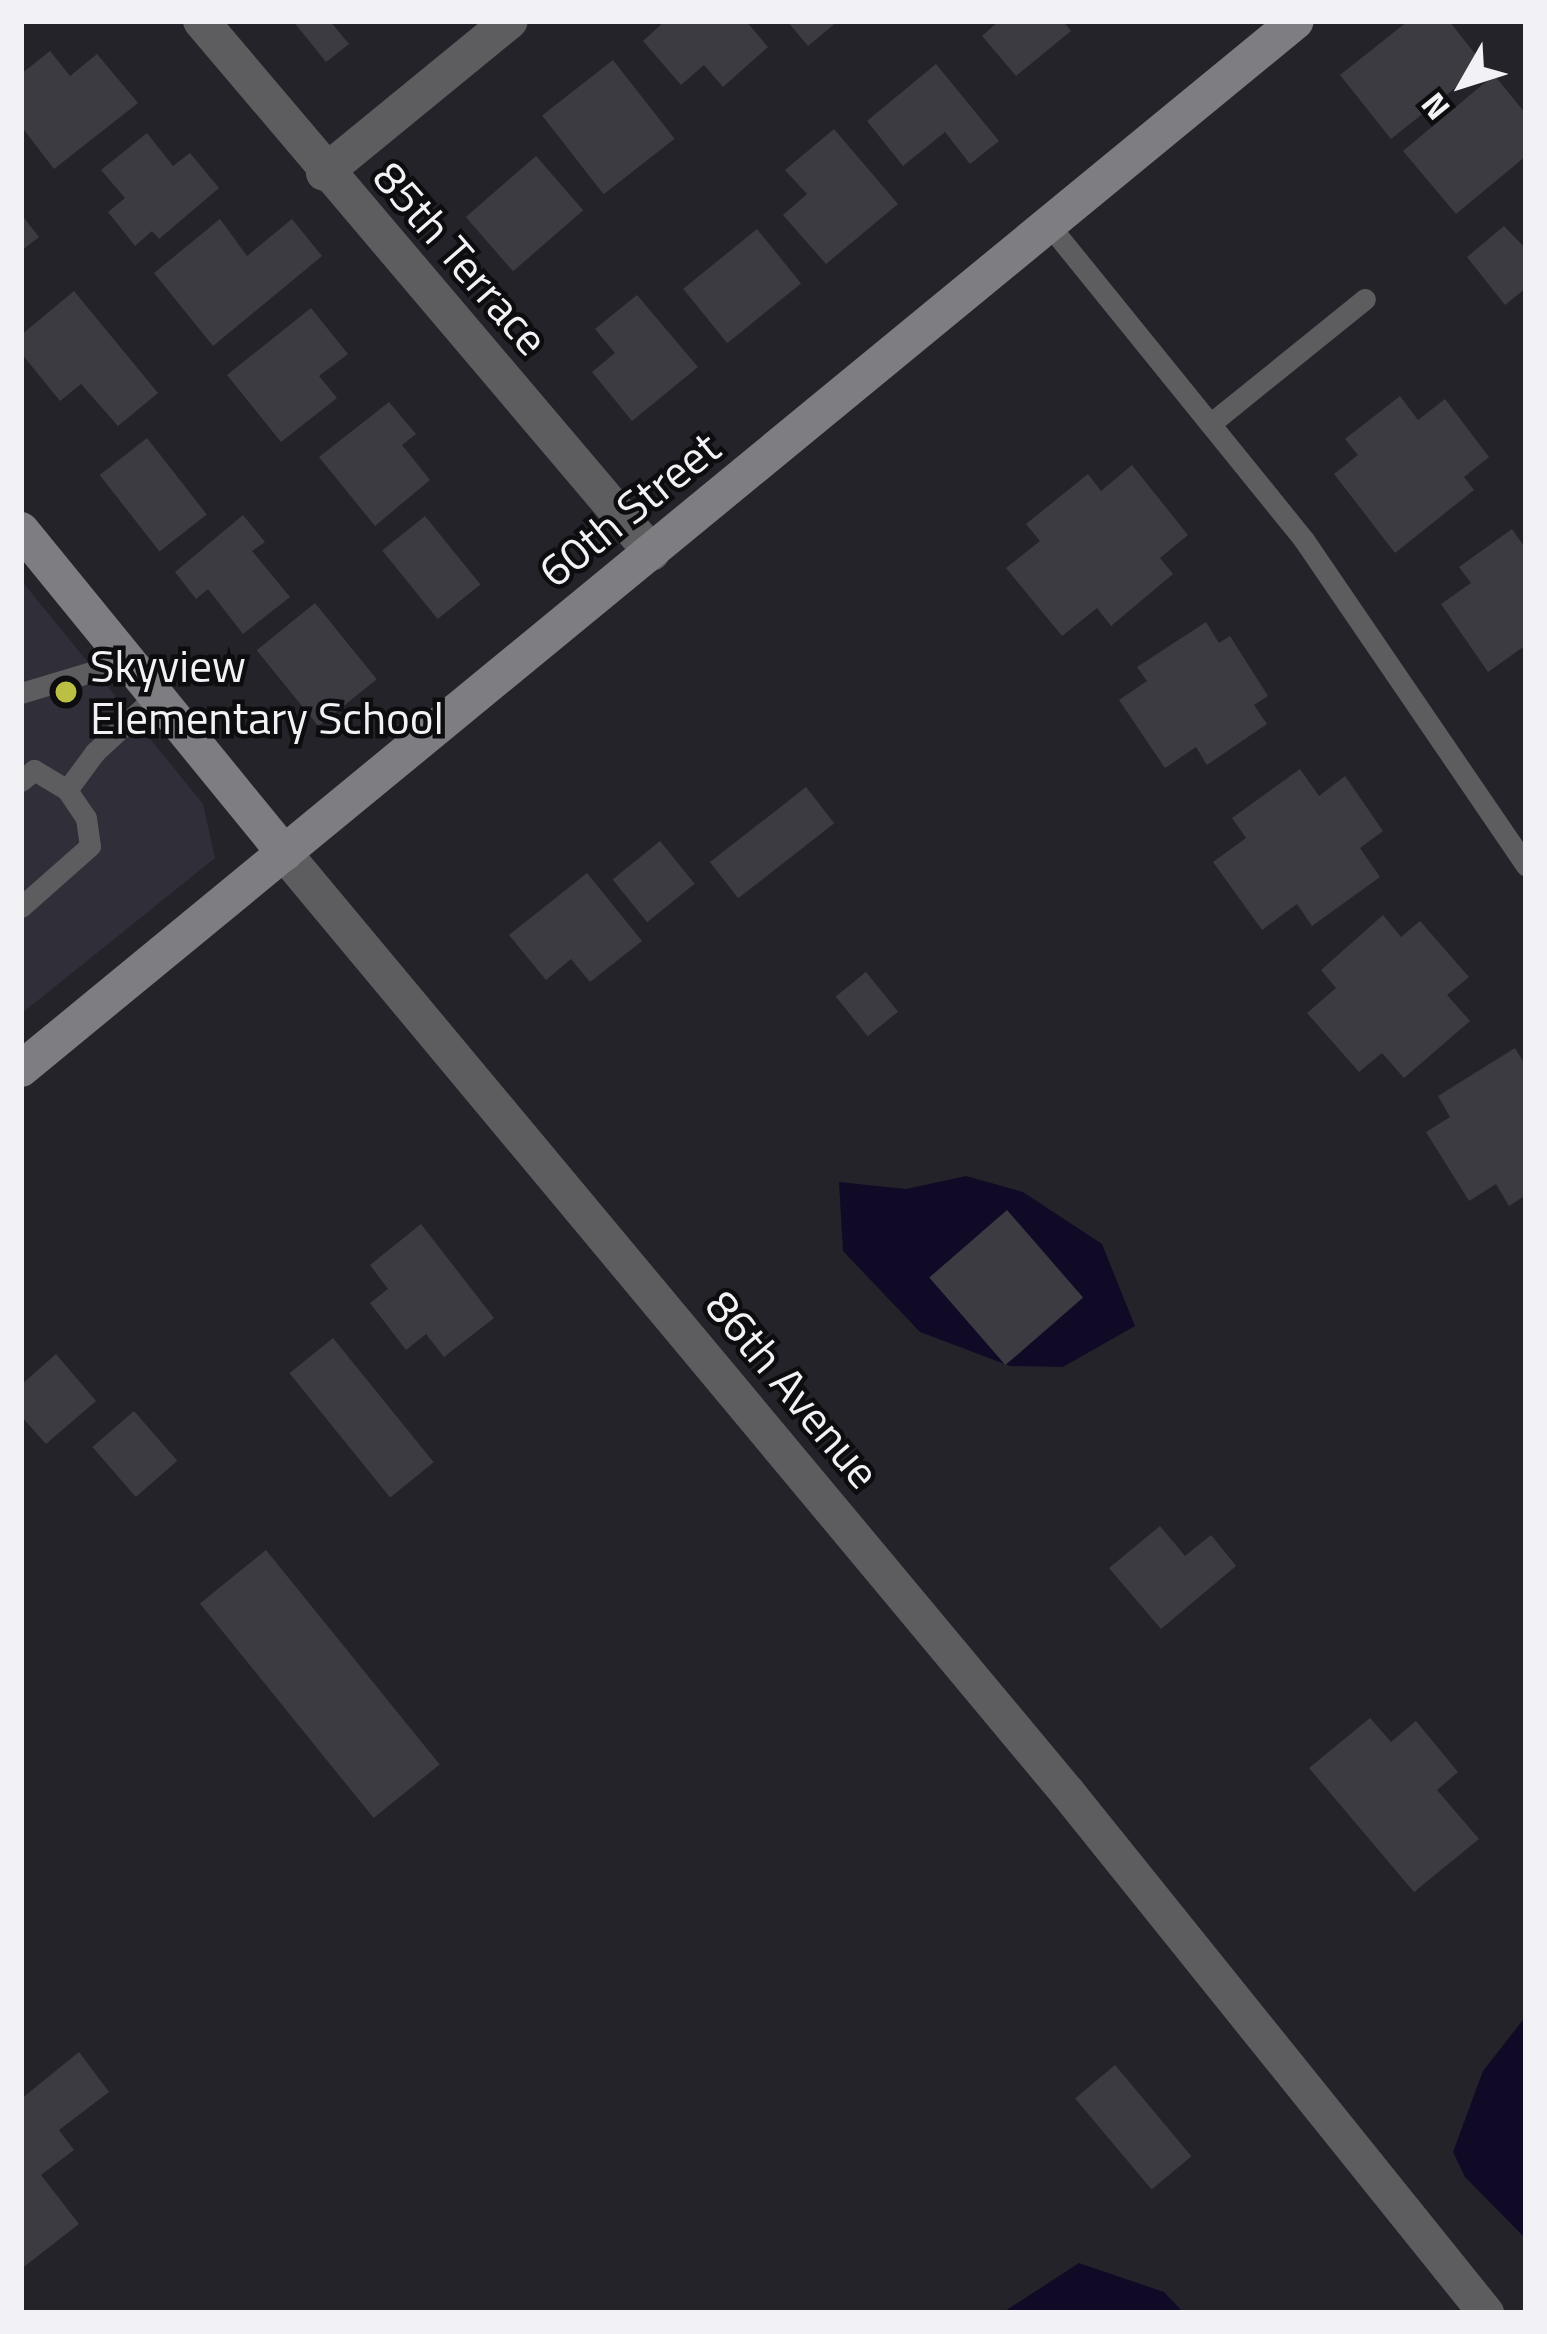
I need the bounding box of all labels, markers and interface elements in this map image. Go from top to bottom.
north arrow [1403,24,1523,144]
text: N [1408,82,1462,131]
street label: 85th Terrace [362,150,560,366]
street label: 60th Street [528,420,730,598]
place label: Skyview Elementary School [90,639,444,745]
marker: Skyview Elementary School [53,679,79,705]
street label: 86th Avenue [695,1279,891,1499]

